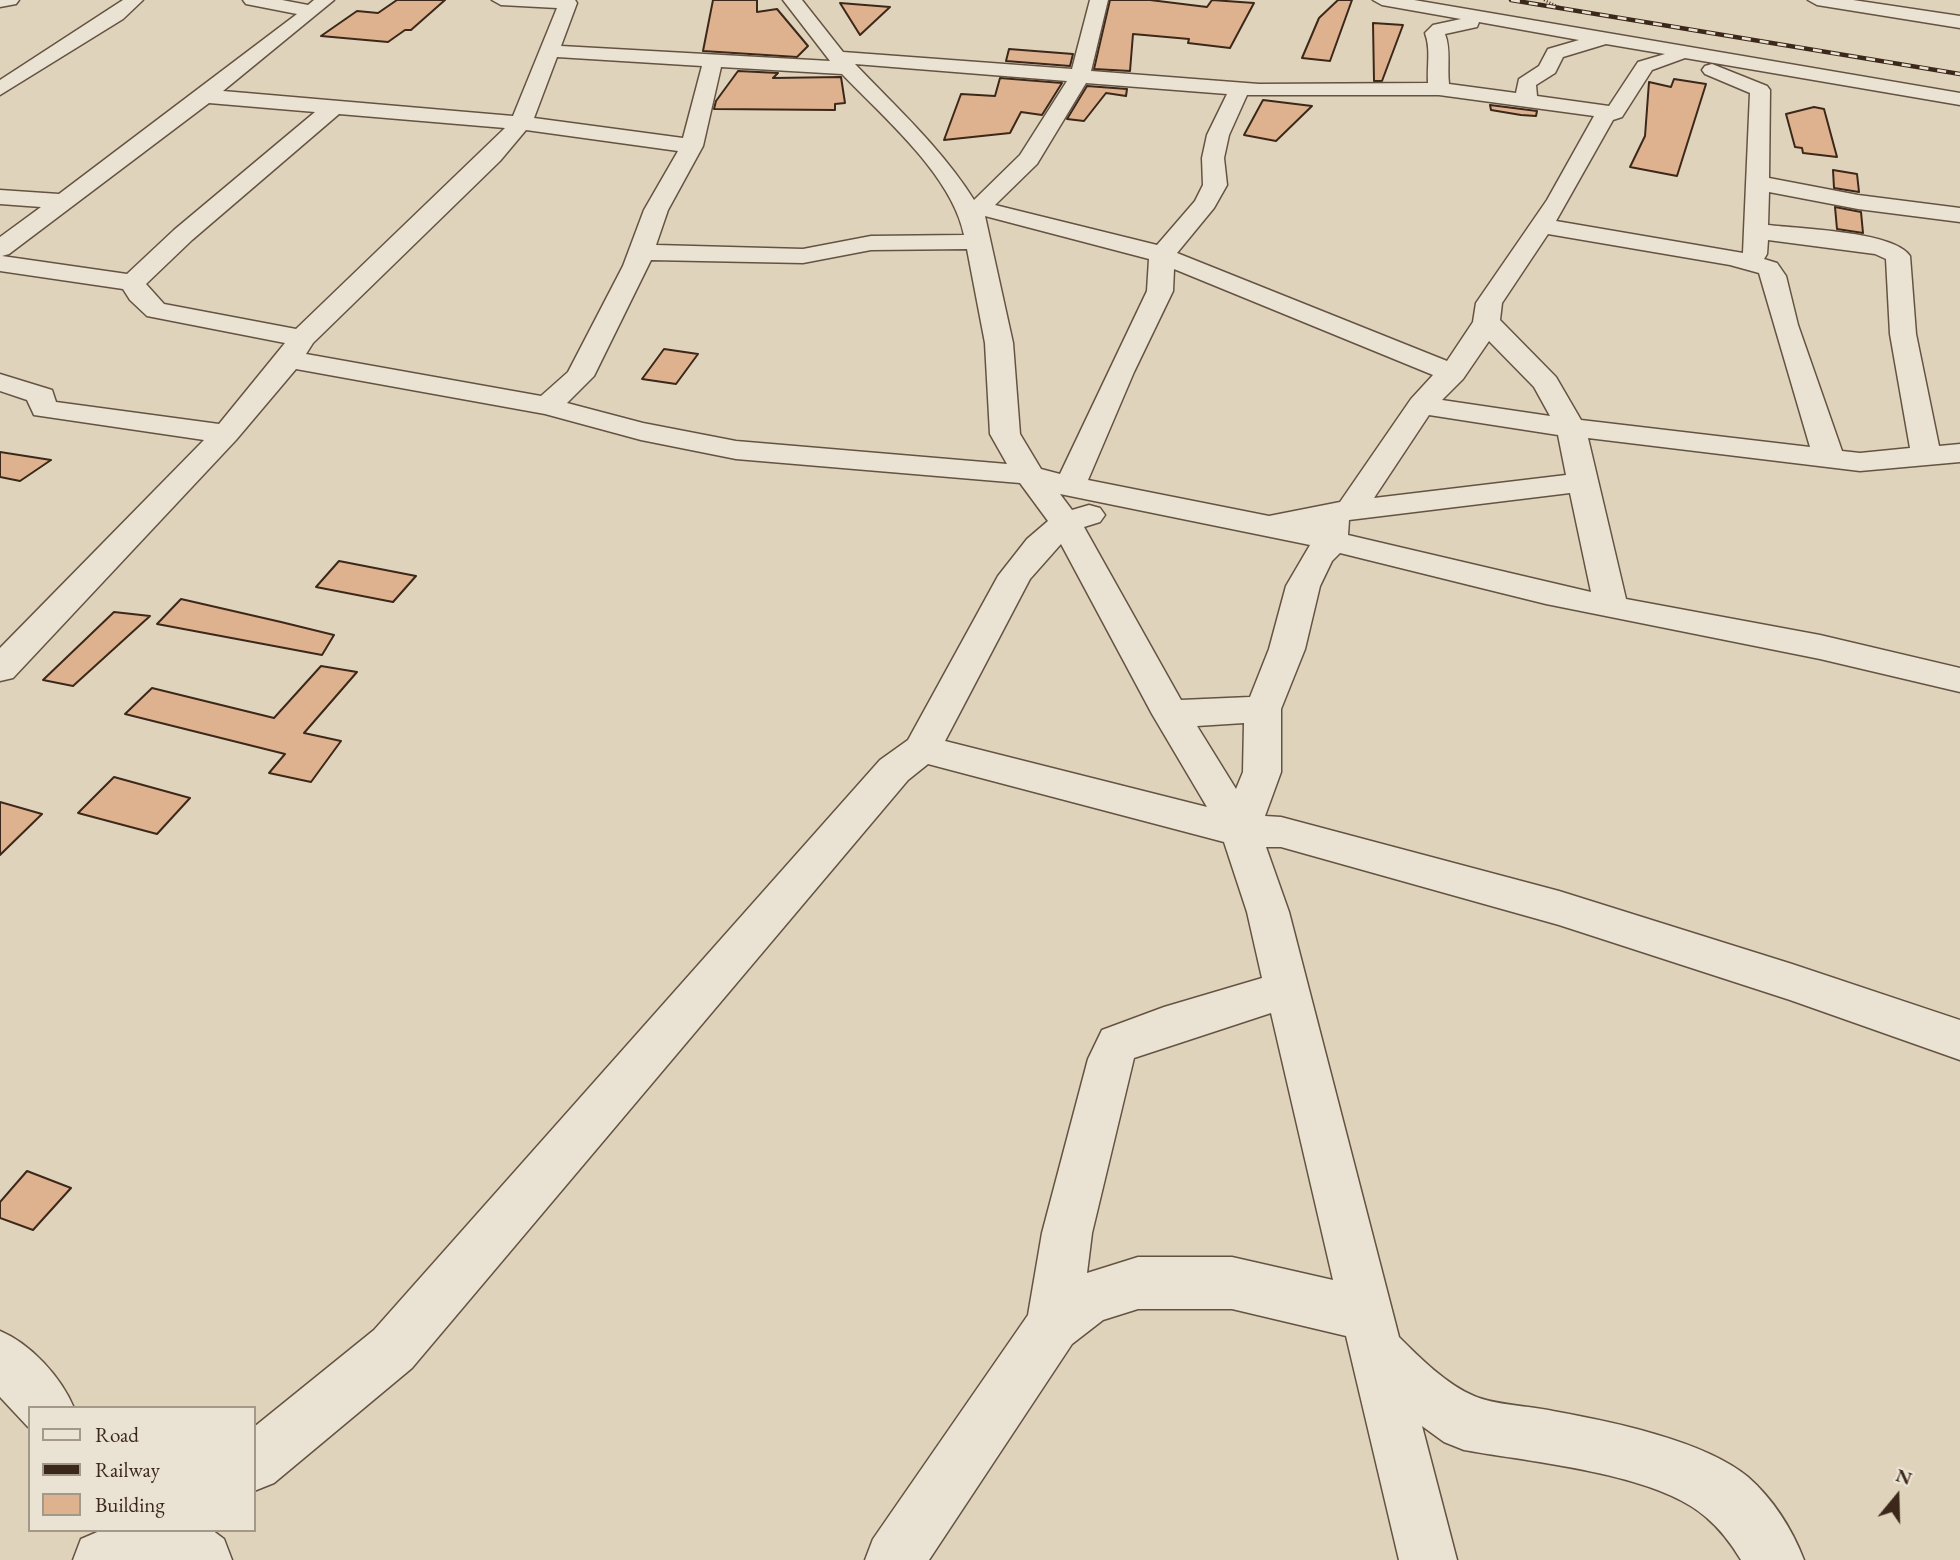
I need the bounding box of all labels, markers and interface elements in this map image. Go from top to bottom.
legend [28,1406,256,1532]
text: Road [95,1421,139,1448]
text: Railway [95,1456,160,1483]
north arrow [1862,1462,1932,1532]
text: N [1893,1462,1915,1491]
text: Building [95,1491,165,1518]

